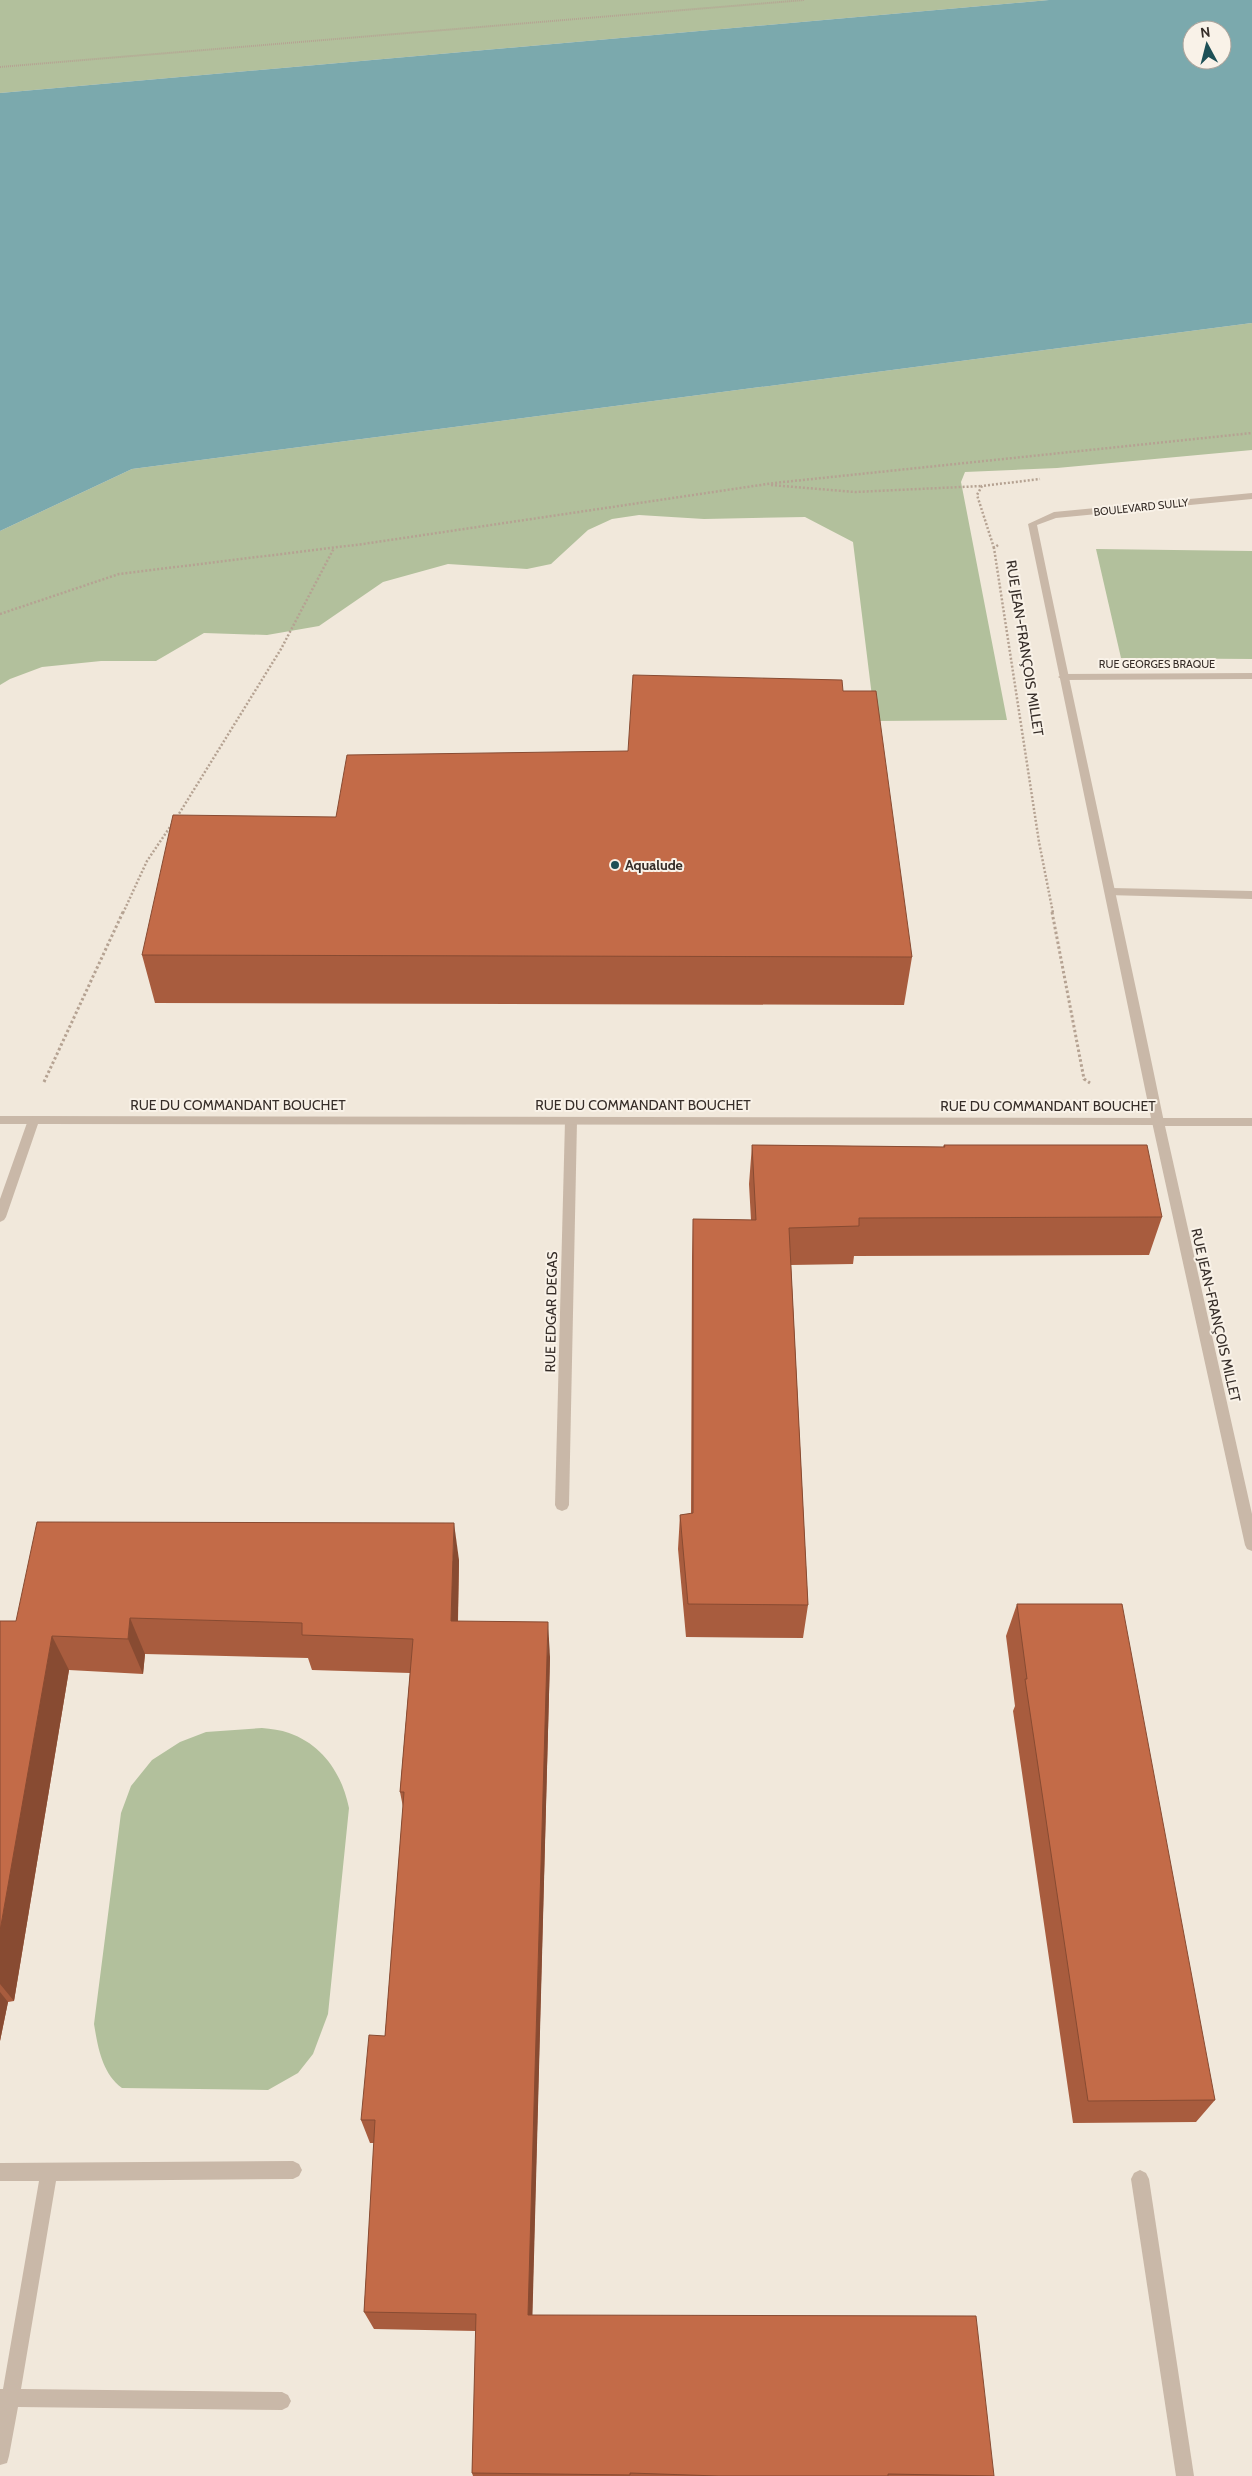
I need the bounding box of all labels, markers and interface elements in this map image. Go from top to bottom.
north arrow [1182,20,1232,70]
text: N [1199,23,1211,42]
street label: BOULEVARD SULLY [1093,495,1190,519]
street label: RUE JEAN-FRANÇOIS MILLET [1002,559,1048,738]
street label: RUE GEORGES BRAQUE [1099,657,1215,671]
place label: Aqualude [625,856,683,874]
marker: Aqualude [609,859,621,871]
street label: RUE DU COMMANDANT BOUCHET [130,1096,346,1114]
street label: RUE DU COMMANDANT BOUCHET [535,1096,751,1114]
street label: RUE DU COMMANDANT BOUCHET [940,1097,1156,1115]
street label: RUE JEAN-FRANÇOIS MILLET [1187,1226,1245,1404]
street label: RUE EDGAR DEGAS [541,1251,561,1373]

